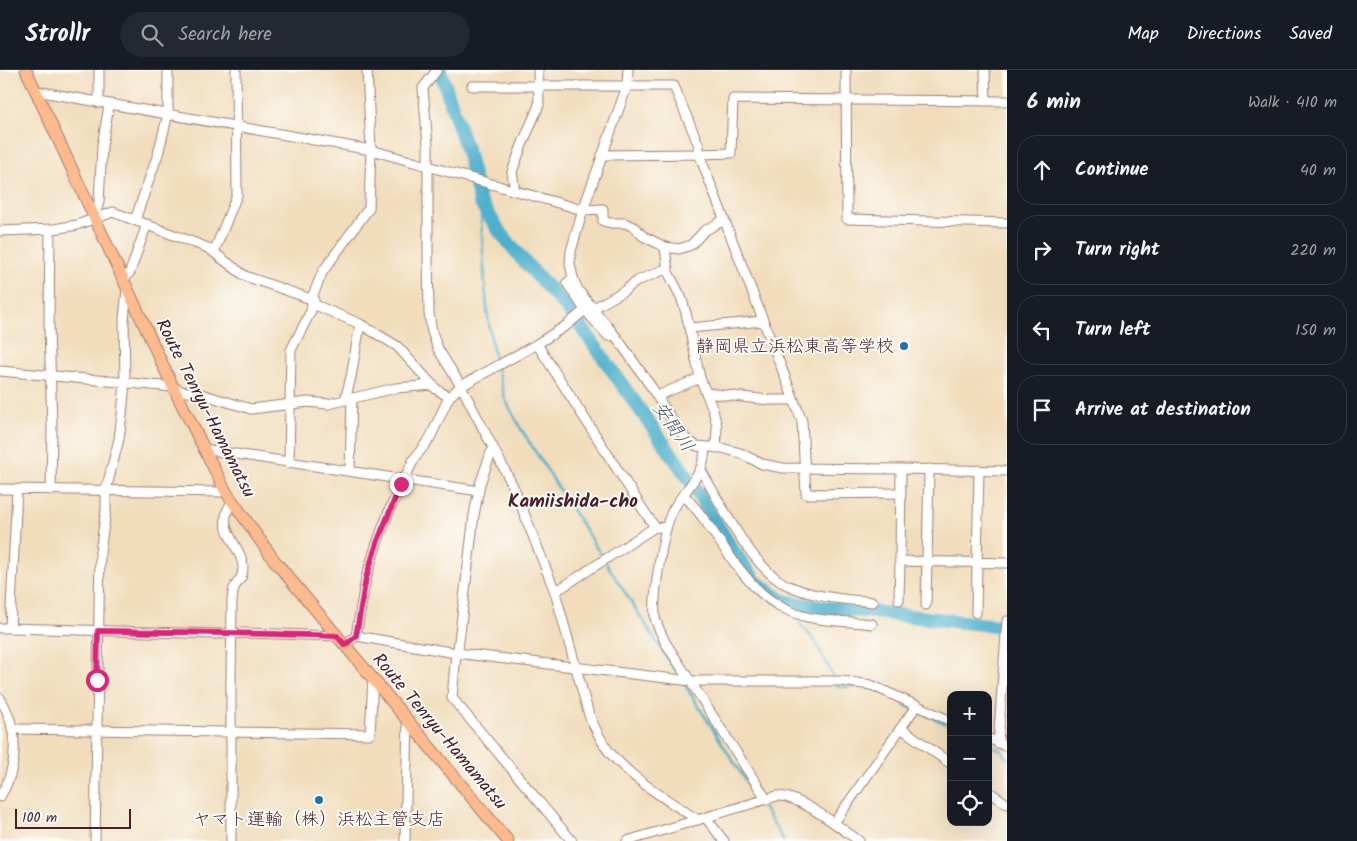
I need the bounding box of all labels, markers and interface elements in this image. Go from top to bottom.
search box [120,12,470,57]
text: Strollr [25,15,90,54]
text: Search here [178,20,272,50]
text: Map [1127,20,1159,49]
text: Directions [1187,20,1261,49]
text: Saved [1289,20,1332,49]
icon: search [138,21,166,49]
text: 6 min [1027,86,1081,119]
text: Walk · 410 m [1248,90,1337,115]
text: Continue [1075,155,1148,185]
icon: ahead [1028,156,1056,184]
text: 40 m [1300,158,1336,183]
text: Turn right [1075,235,1160,265]
icon: right [1028,236,1056,264]
text: 220 m [1290,238,1336,263]
street label: Route Tenryu-Hamamatsu [147,314,263,504]
text: Turn left [1075,315,1150,345]
icon: left [1028,316,1056,344]
text: 150 m [1295,318,1336,343]
place label: 静岡県立浜松東高等学校 [696,333,894,362]
marker: 静岡県立浜松東高等学校 [898,340,910,352]
water label: 安間川 [644,395,701,459]
text: Arrive at destination [1075,395,1251,425]
icon: arrive [1028,396,1056,424]
route end [390,473,413,496]
district label: Kamiishida-cho [508,487,638,517]
street label: Route Tenryu-Hamamatsu [364,647,514,817]
route start [86,669,109,692]
map controls [947,691,992,826]
button: + [947,691,992,736]
button: − [947,736,992,781]
button: locate [947,781,992,826]
marker: ヤマト運輸（株）浜松主管支店 [313,794,325,806]
scale bar [15,806,131,829]
place label: ヤマト運輸（株）浜松主管支店 [193,806,445,835]
text: 100 m [22,807,57,829]

